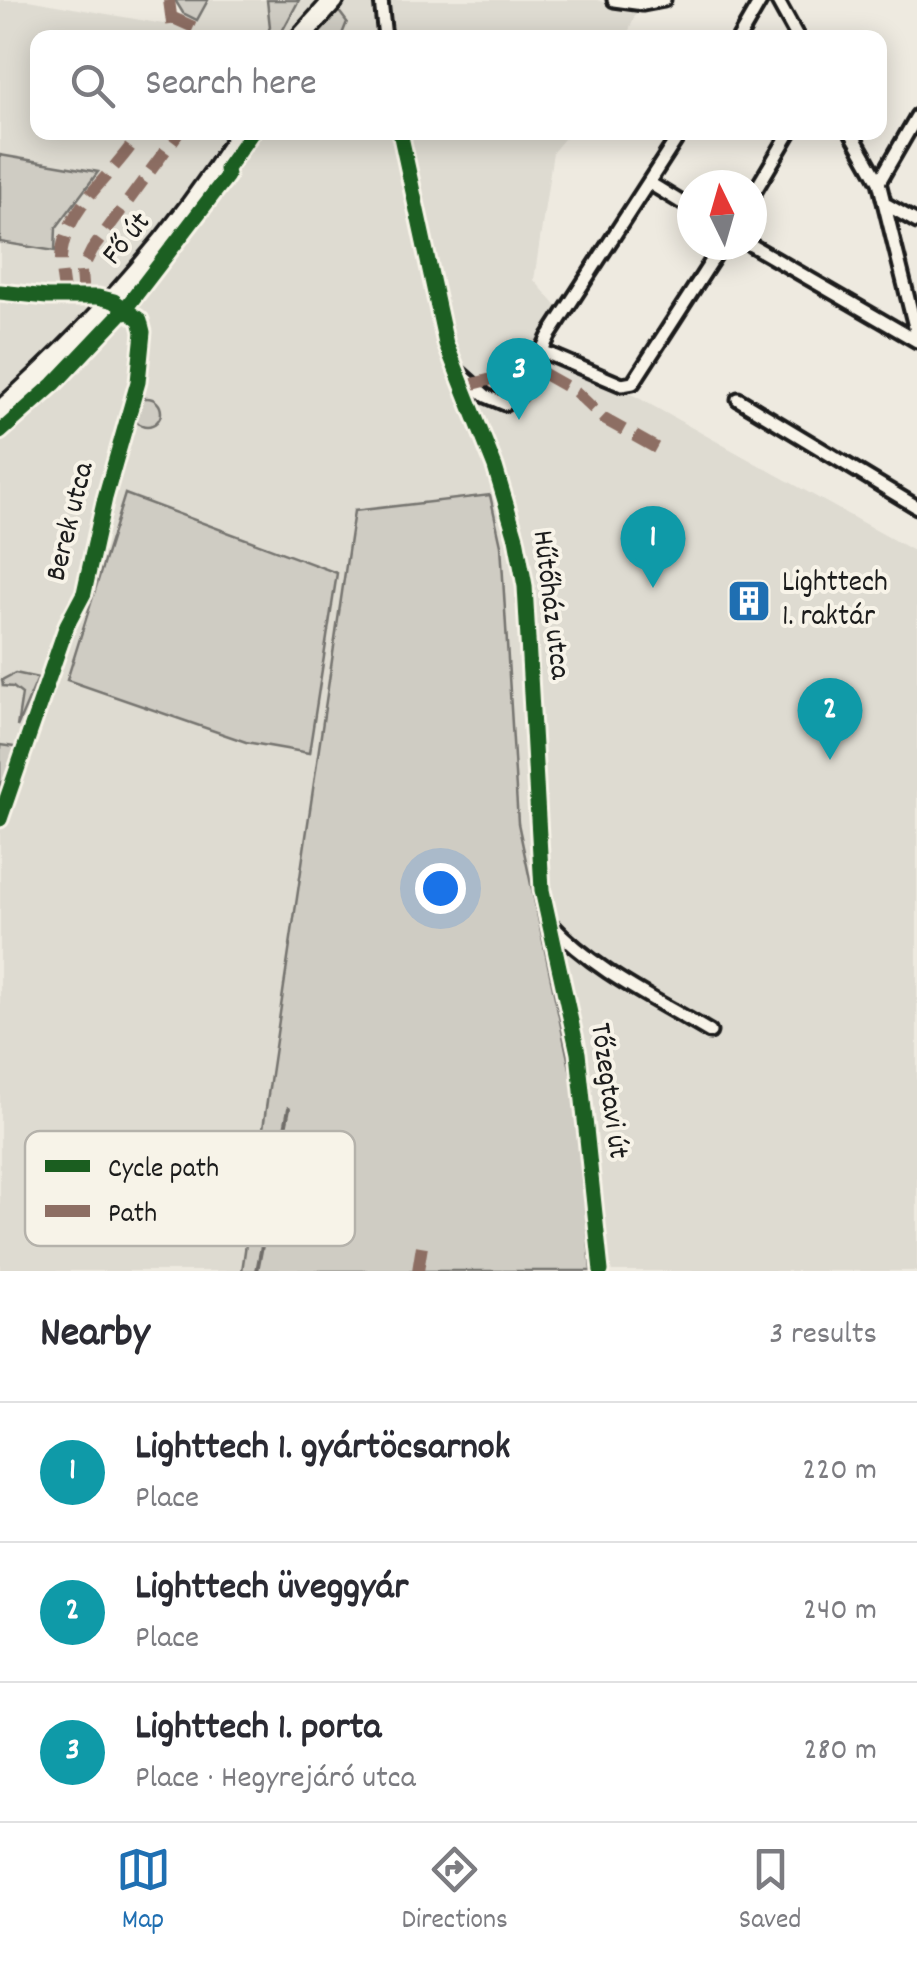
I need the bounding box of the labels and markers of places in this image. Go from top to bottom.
pin: 3 [486,338,552,420]
pin: 1 [620,506,686,588]
place label: Lighttech 1. raktár [782,563,888,640]
building icon: Lighttech 1. raktár [726,578,772,624]
pin: 2 [798,678,862,760]

